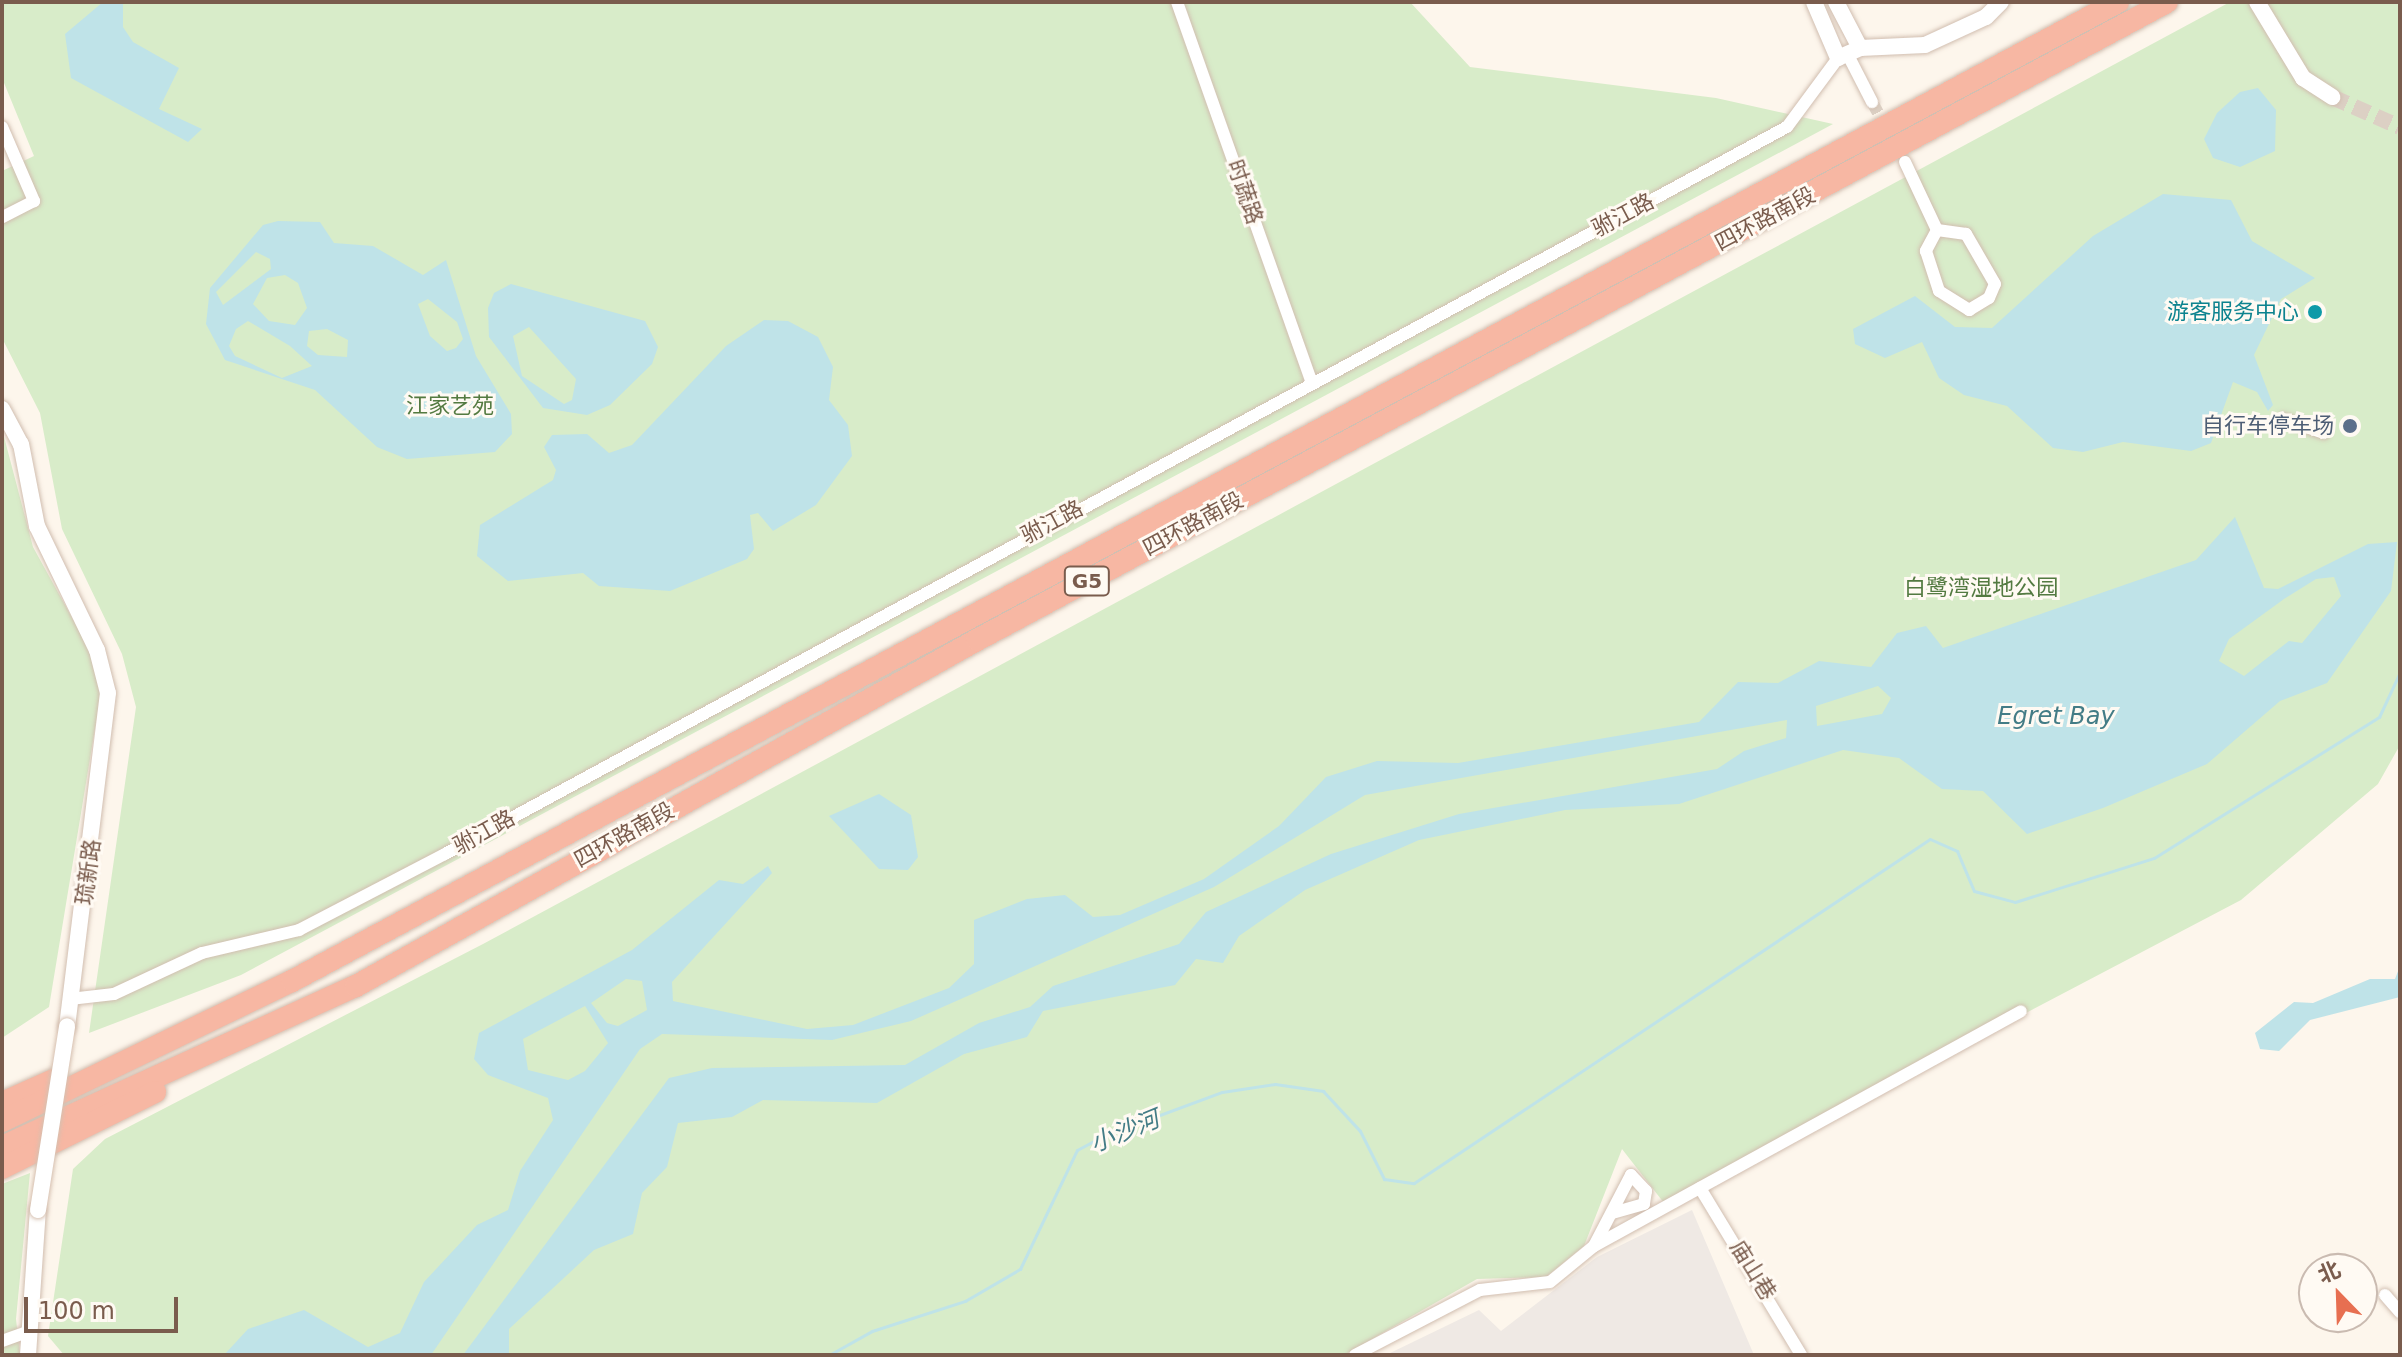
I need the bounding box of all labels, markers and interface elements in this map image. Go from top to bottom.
street label: 时蔬路 [1222,157,1268,227]
street label: 四环路南段 [1710,182,1820,256]
street label: 驸江路 [1588,188,1658,242]
place label: 游客服务中心 [2167,299,2299,325]
marker: 游客服务中心 [2306,303,2324,321]
park label: 江家艺苑 [406,393,494,419]
place label: 自行车停车场 [2202,413,2334,439]
marker: 自行车停车场 [2341,417,2359,435]
street label: 四环路南段 [1138,487,1248,561]
street label: 驸江路 [1017,495,1087,549]
road number: G5 [1063,565,1111,597]
park label: 白鹭湾湿地公园 [1904,575,2058,601]
water label: Egret Bay [1997,703,2115,731]
street label: 四环路南段 [569,797,679,873]
street label: 驸江路 [449,804,519,860]
street label: 琉新路 [70,837,106,907]
water label: 小沙河 [1086,1105,1164,1159]
street label: 庙山巷 [1724,1235,1782,1305]
north arrow [2298,1253,2378,1333]
text: 北 [2314,1256,2344,1288]
scale bar [28,1281,182,1331]
text: 100 m [38,1297,115,1325]

